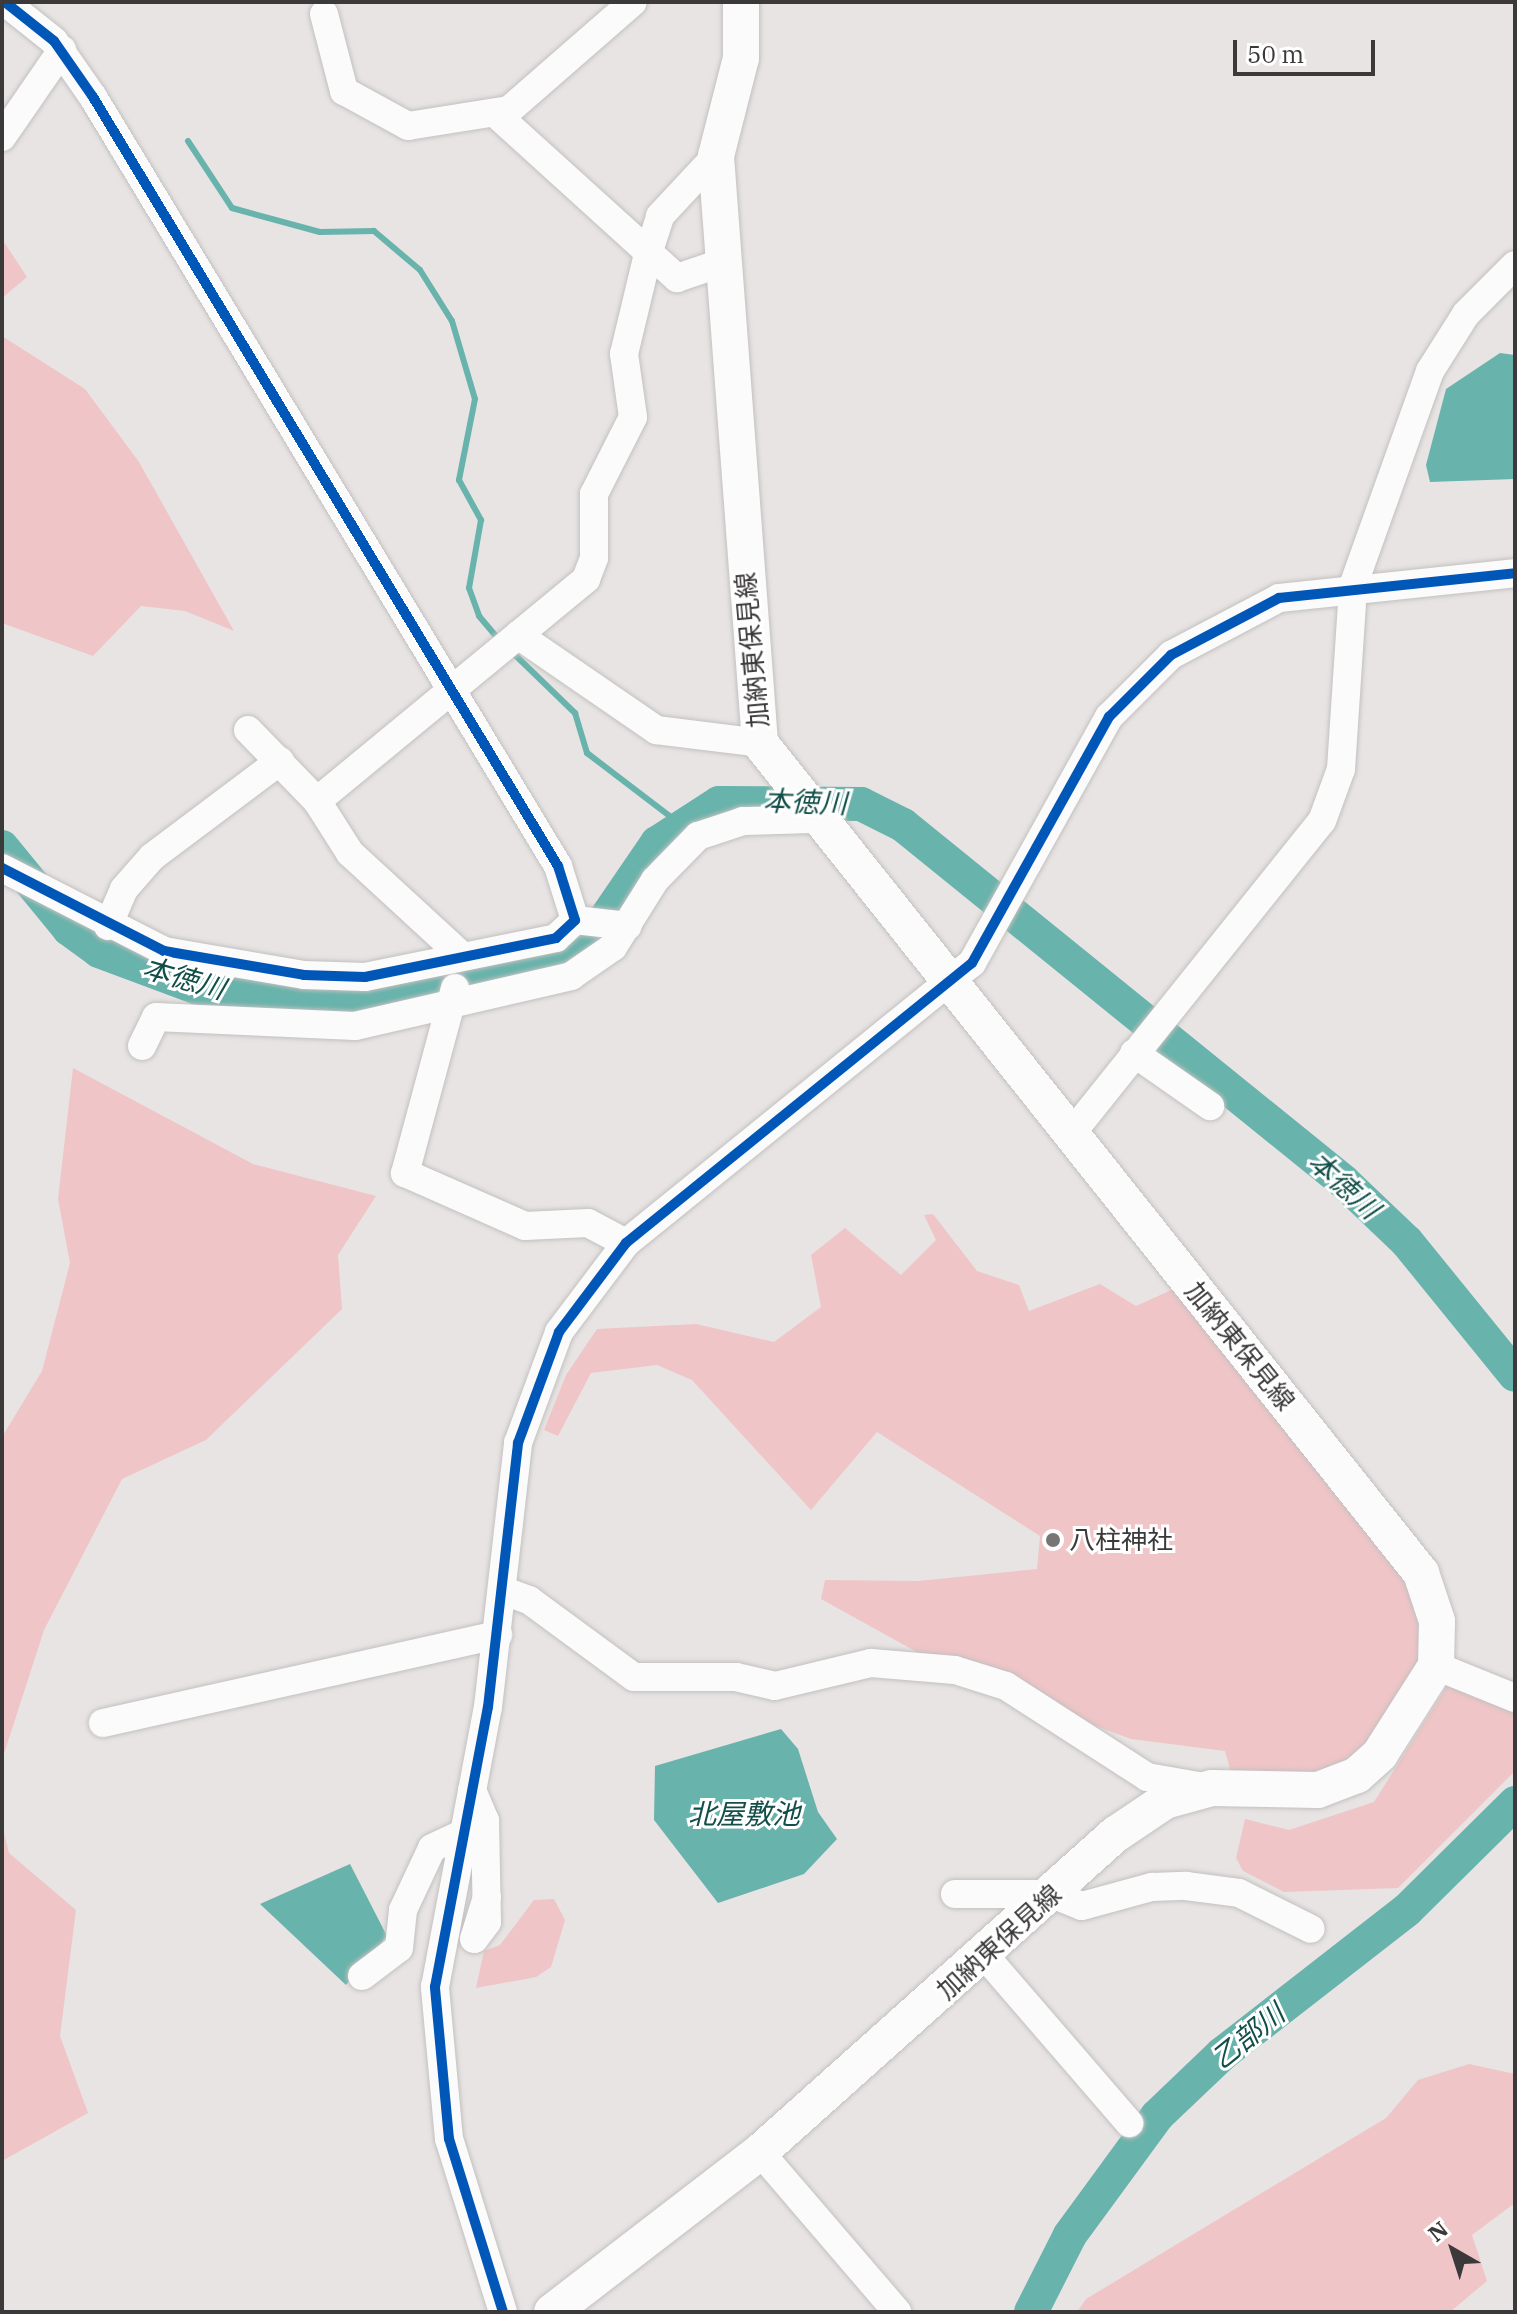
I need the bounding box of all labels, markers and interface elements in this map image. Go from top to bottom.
scale bar [1237,24,1379,74]
text: 50 m [1247,38,1304,70]
street label: 加納東保見線 [730,571,774,729]
water label: 本徳川 [762,784,848,820]
water label: 本徳川 [139,950,229,1006]
water label: 本徳川 [1302,1144,1386,1226]
street label: 加納東保見線 [1179,1276,1301,1416]
place label: 八柱神社 [1069,1524,1173,1556]
marker: 八柱神社 [1044,1531,1062,1549]
water label: 北屋敷池 [688,1797,800,1831]
street label: 加納東保見線 [931,1878,1067,2006]
water label: 乙部川 [1205,1997,1291,2075]
north arrow [1413,2210,1493,2290]
text: N [1422,2214,1453,2248]

